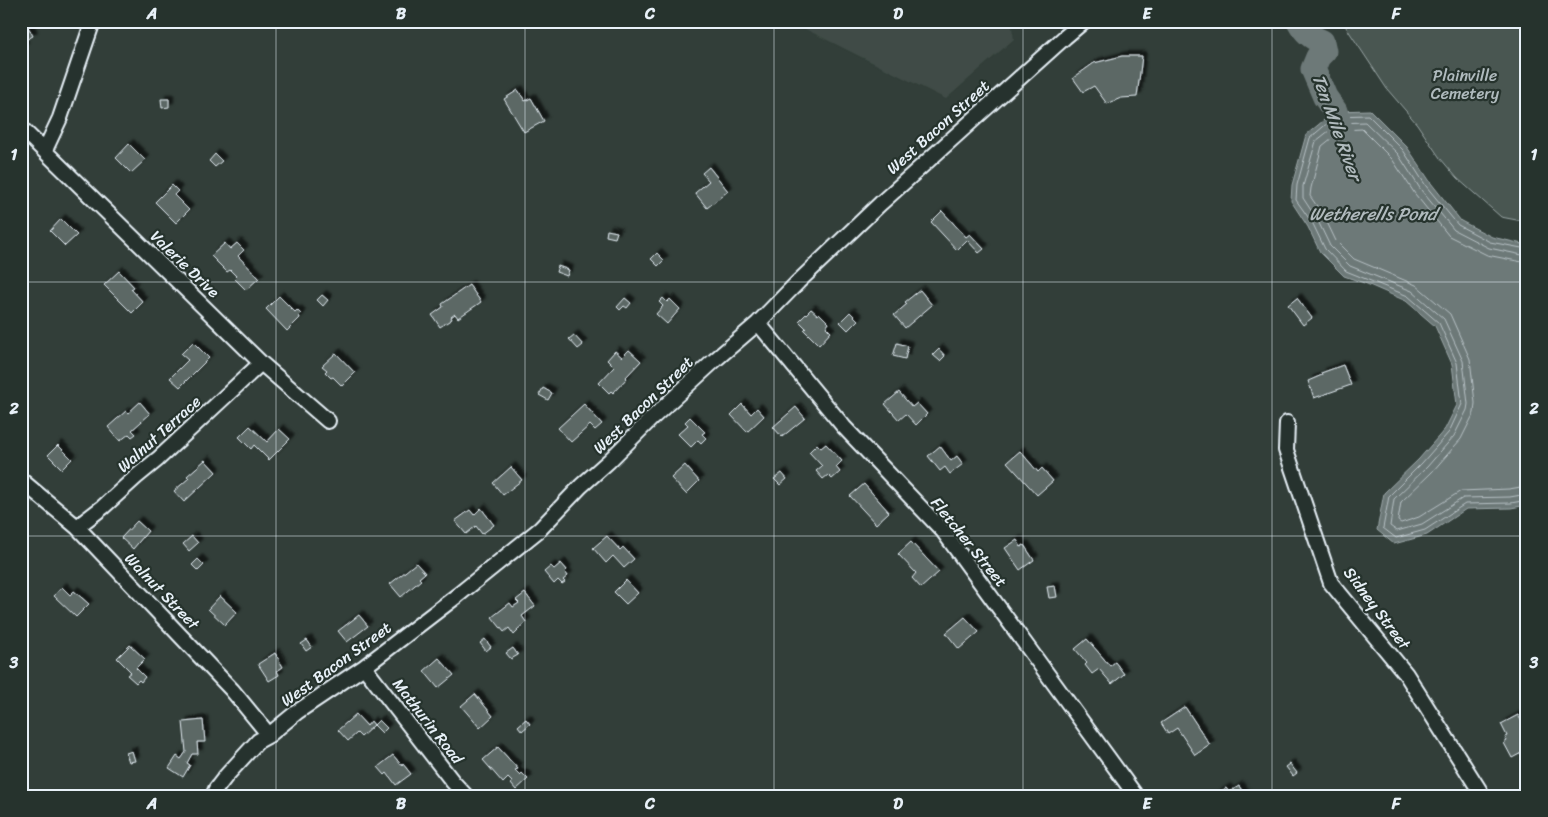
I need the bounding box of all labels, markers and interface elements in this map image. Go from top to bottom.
text: A [146,0,157,28]
text: B [396,0,407,28]
text: C [644,0,656,28]
text: D [893,0,903,28]
text: E [1143,0,1153,28]
text: F [1391,0,1402,28]
park label: Plainville Cemetery [1431,61,1500,108]
water label: Ten Mile River [1303,69,1372,188]
street label: West Bacon Street [879,72,997,182]
text: 1 [11,140,18,169]
text: 1 [1531,140,1538,169]
water label: Wetherells Pond [1309,198,1441,230]
street label: Valerie Drive [143,223,227,305]
street label: West Bacon Street [586,349,700,461]
street label: Walnut Terrace [110,388,208,480]
text: 2 [8,394,19,423]
text: 2 [1528,394,1539,423]
street label: Fletcher Street [923,490,1015,594]
street label: Walnut Street [117,545,207,637]
street label: Sidney Street [1336,560,1418,656]
street label: West Bacon Street [274,614,398,714]
text: 3 [9,648,19,677]
text: 3 [1529,648,1539,677]
street label: Mathurin Road [385,671,472,772]
text: A [146,789,157,817]
text: B [396,789,407,817]
text: C [644,789,656,817]
text: D [893,789,903,817]
text: E [1143,789,1153,817]
text: F [1391,789,1402,817]

